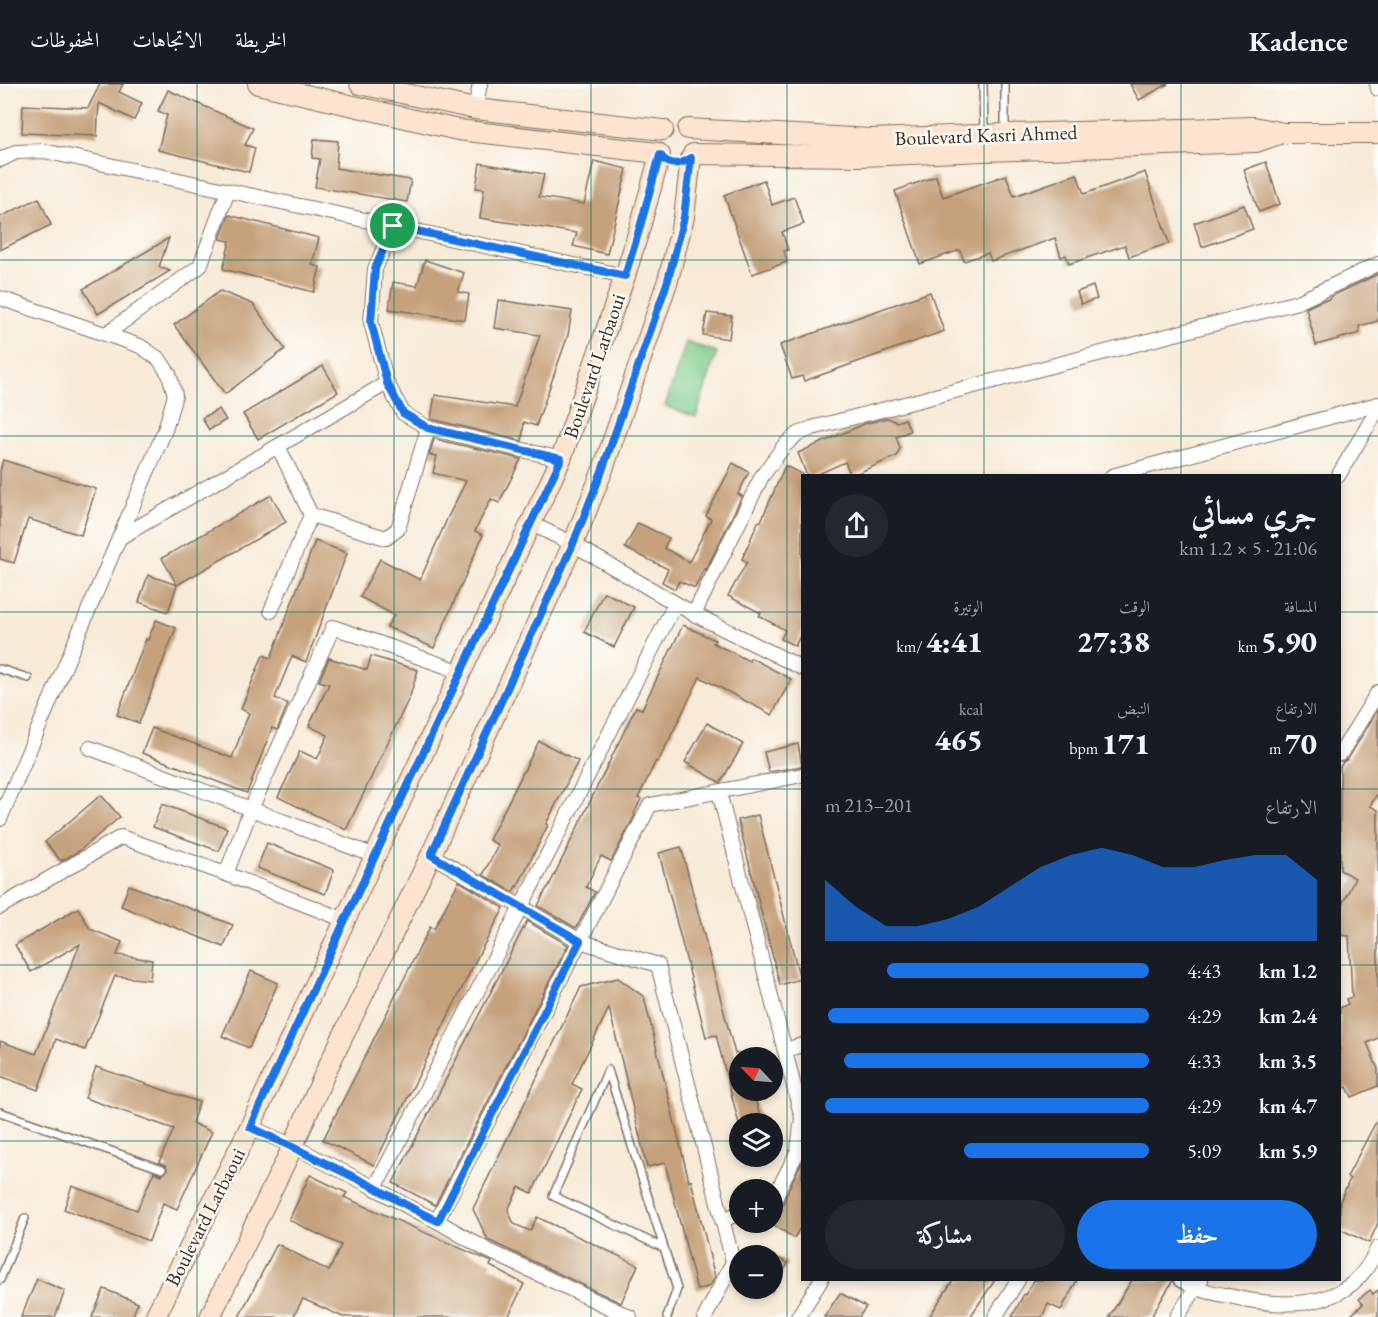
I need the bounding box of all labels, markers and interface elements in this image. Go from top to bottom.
text: Kadence [1249,23,1348,59]
text: المحفوظات [30,26,99,53]
text: الاتجاهات [132,26,202,53]
text: الخريطة [235,26,286,53]
street label: Boulevard Kasri Ahmed [894,119,1079,151]
pin [367,200,418,251]
icon: arrive [376,209,409,242]
street label: Boulevard Larbaoui [557,290,631,442]
text: جري مسائي [1191,491,1317,534]
button: share [825,494,888,557]
text: 21:06 · 5 × 1.2 km [1179,535,1317,561]
text: الوتيرة [953,596,983,617]
text: الوقت [1119,596,1150,617]
text: المسافة [1284,596,1317,617]
text: 4:41 [926,622,983,661]
text: 27:38 [1077,622,1150,661]
text: 5.90 [1261,622,1317,661]
text: /km [896,636,926,657]
text: km [1238,636,1261,657]
text: النبض [1117,698,1150,719]
text: الارتفاع [1275,698,1317,719]
text: kcal [959,699,983,720]
text: 465 [934,720,983,759]
text: 171 [1101,724,1150,763]
text: 70 [1285,724,1317,763]
text: bpm [1069,738,1101,759]
text: m [1269,738,1285,759]
text: 201–213 m [825,792,913,818]
text: الارتفاع [1265,794,1317,820]
text: 4:43 [1187,958,1221,984]
text: 1.2 km [1259,958,1317,984]
text: 4:29 [1187,1003,1221,1029]
text: 2.4 km [1259,1003,1317,1029]
north arrow [729,1047,783,1101]
map controls [729,1047,783,1299]
text: 4:33 [1187,1048,1221,1074]
text: 3.5 km [1259,1048,1317,1074]
text: 4:29 [1187,1093,1221,1119]
text: 4.7 km [1259,1093,1317,1119]
button: layers [729,1113,783,1167]
text: 5:09 [1187,1138,1221,1164]
text: 5.9 km [1259,1138,1317,1164]
street label: Boulevard Larbaoui [159,1143,251,1290]
button: + [729,1179,783,1233]
button: مشاركة [825,1200,1065,1269]
button: حفظ [1077,1200,1317,1269]
button: − [729,1245,783,1299]

